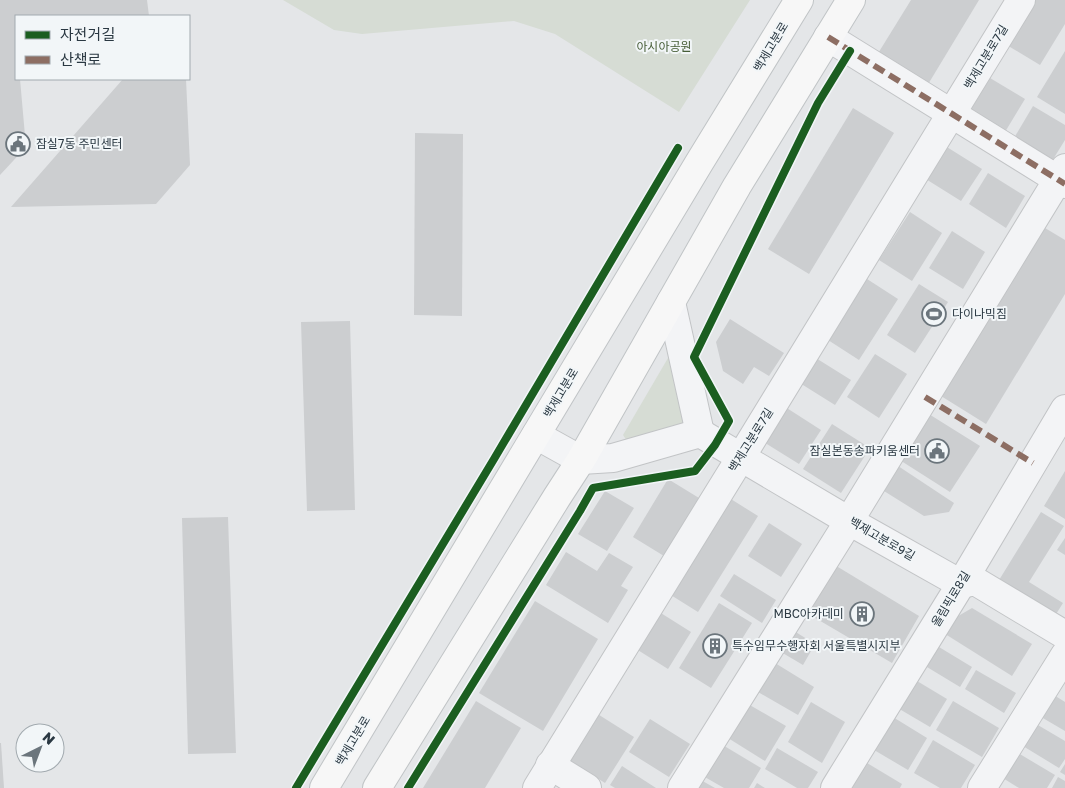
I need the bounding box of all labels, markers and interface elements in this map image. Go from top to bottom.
legend [15,15,190,80]
street label: 백제고분로 [750,19,791,74]
street label: 백제고분로7길 [960,22,1011,92]
text: 자전거길 [60,25,115,43]
park label: 아시아공원 [636,39,692,54]
text: 산책로 [60,50,101,68]
public building icon: 잠실7동 주민센터 [5,131,31,157]
place label: 잠실7동 주민센터 [36,136,123,151]
sports icon: 다이나믹짐 [921,301,947,327]
place label: 다이나믹짐 [952,306,1007,321]
street label: 백제고분로 [540,365,581,420]
street label: 백제고분로7길 [725,405,776,474]
public building icon: 잠실본동송파키움센터 [924,438,950,464]
place label: 잠실본동송파키움센터 [810,443,920,458]
street label: 백제고분로9길 [847,514,918,563]
street label: 올림픽로8길 [928,568,973,629]
building icon: MBC아카데미 [849,601,875,627]
place label: MBC아카데미 [773,606,844,621]
building icon: 특수임무수행자회 서울특별시지부 [702,633,728,659]
place label: 특수임무수행자회 서울특별시지부 [732,638,901,653]
street label: 백제고분로 [332,713,373,768]
north arrow [15,723,65,773]
text: N [39,728,59,748]

